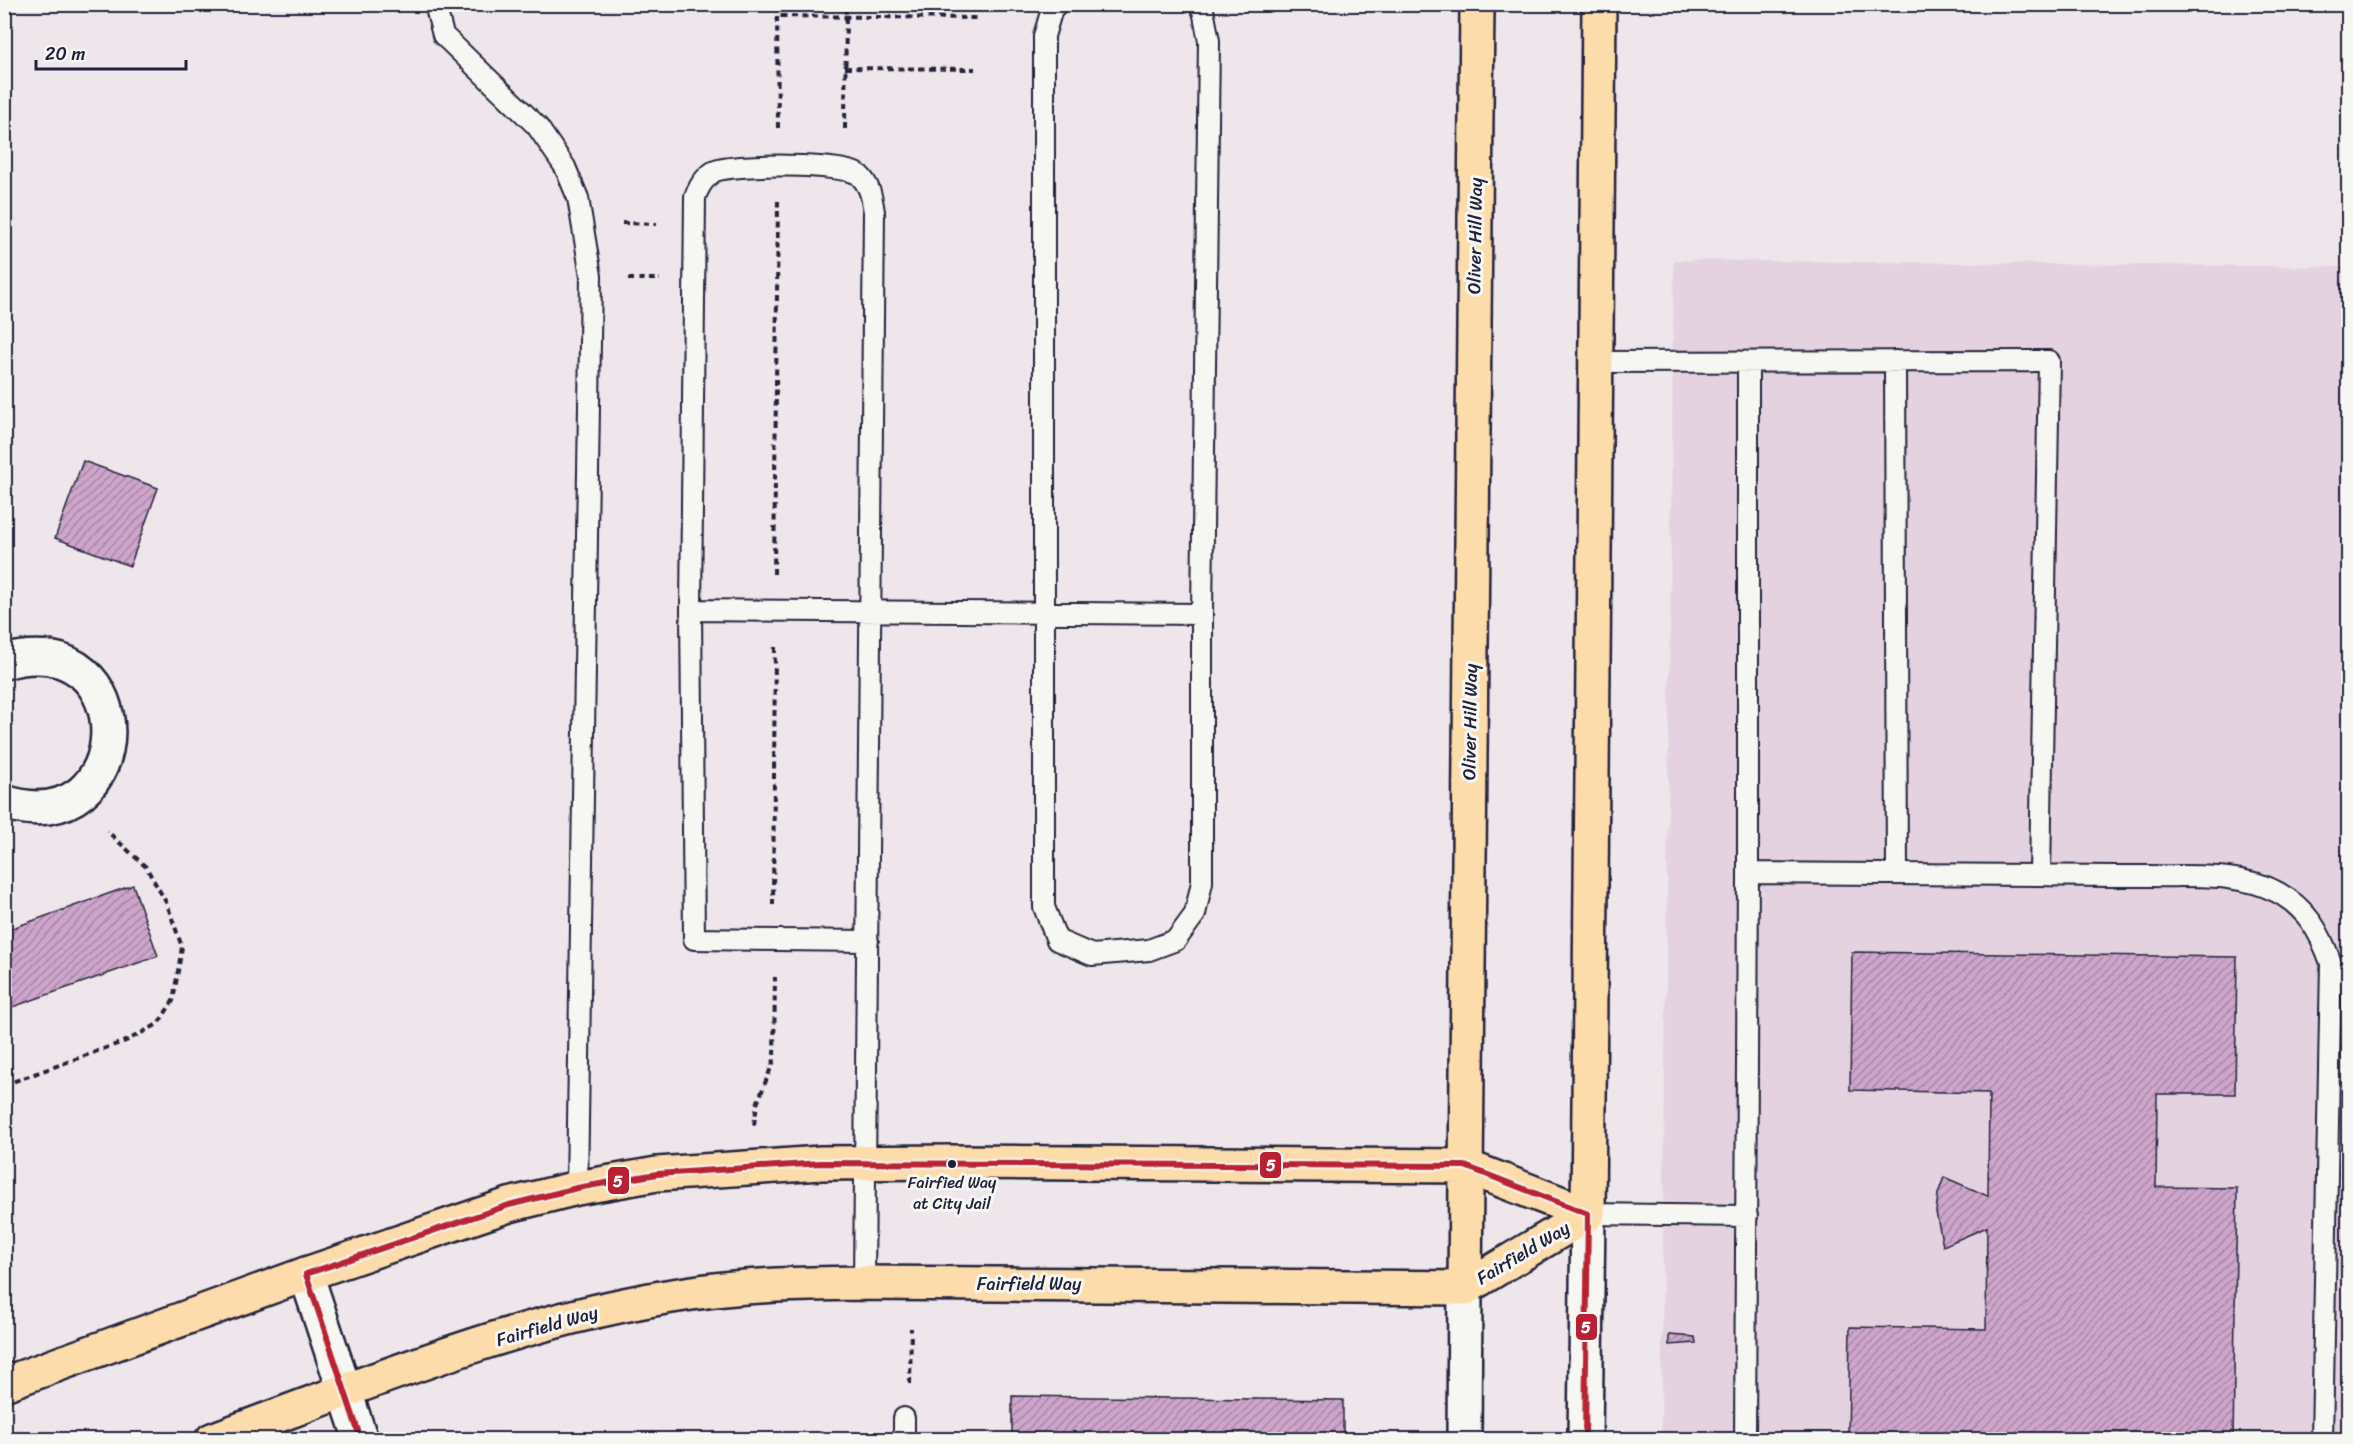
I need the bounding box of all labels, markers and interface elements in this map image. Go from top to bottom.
scale bar [36,33,186,71]
text: 20 m [45,38,85,70]
street label: Oliver Hill Way [1458,177,1492,295]
street label: Oliver Hill Way [1453,663,1487,781]
line badge: 5 [1259,1151,1282,1179]
text: 5 [1266,1151,1276,1180]
marker: Fairfied Way at City Jail [946,1158,958,1170]
line badge: 5 [607,1166,630,1195]
text: 5 [613,1167,623,1196]
place label: Fairfied Way at City Jail [908,1168,997,1218]
street label: Fairfield Way [1470,1212,1577,1294]
street label: Fairfield Way [977,1268,1082,1300]
street label: Fairfield Way [492,1296,602,1356]
line badge: 5 [1575,1313,1598,1341]
text: 5 [1581,1313,1591,1342]

